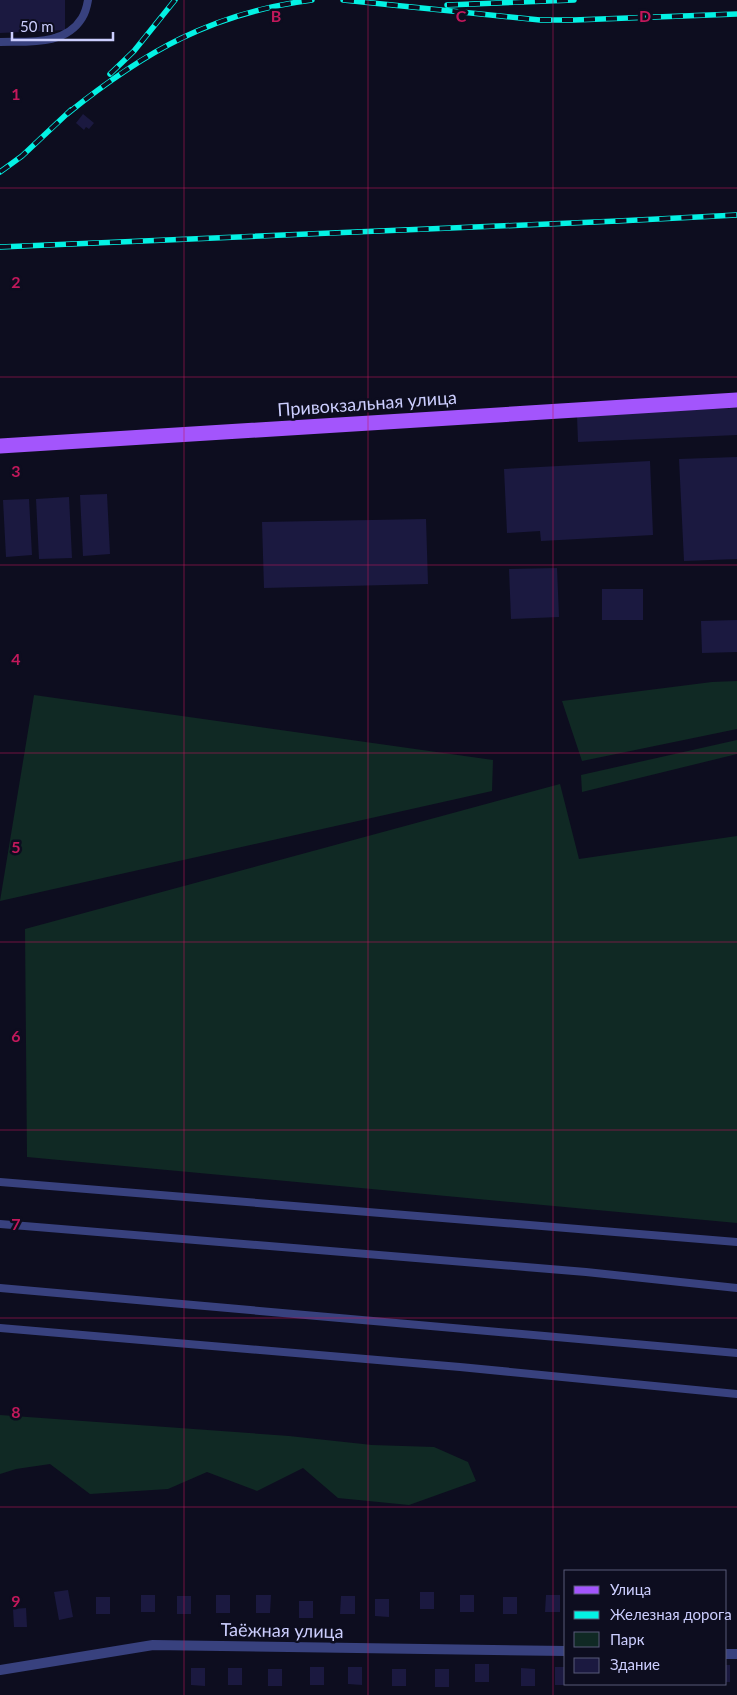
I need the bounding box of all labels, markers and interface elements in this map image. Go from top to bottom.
text: B [271,6,281,25]
text: C [456,6,467,25]
text: D [639,6,651,25]
scale bar [12,10,114,42]
text: 50 m [20,17,54,35]
text: 1 [11,84,21,103]
text: 2 [11,272,21,291]
street label: Привокзальная улица [276,386,457,420]
text: 3 [11,461,21,480]
text: 4 [11,649,21,668]
text: 5 [11,837,21,856]
text: 6 [11,1026,21,1045]
text: 7 [11,1214,21,1233]
text: 8 [11,1402,21,1421]
legend [564,1570,727,1685]
text: Улица [610,1580,651,1598]
text: 9 [11,1591,21,1610]
text: Железная дорога [610,1605,732,1623]
street label: Таёжная улица [220,1618,344,1642]
text: Парк [610,1630,645,1648]
text: Здание [610,1655,660,1673]

